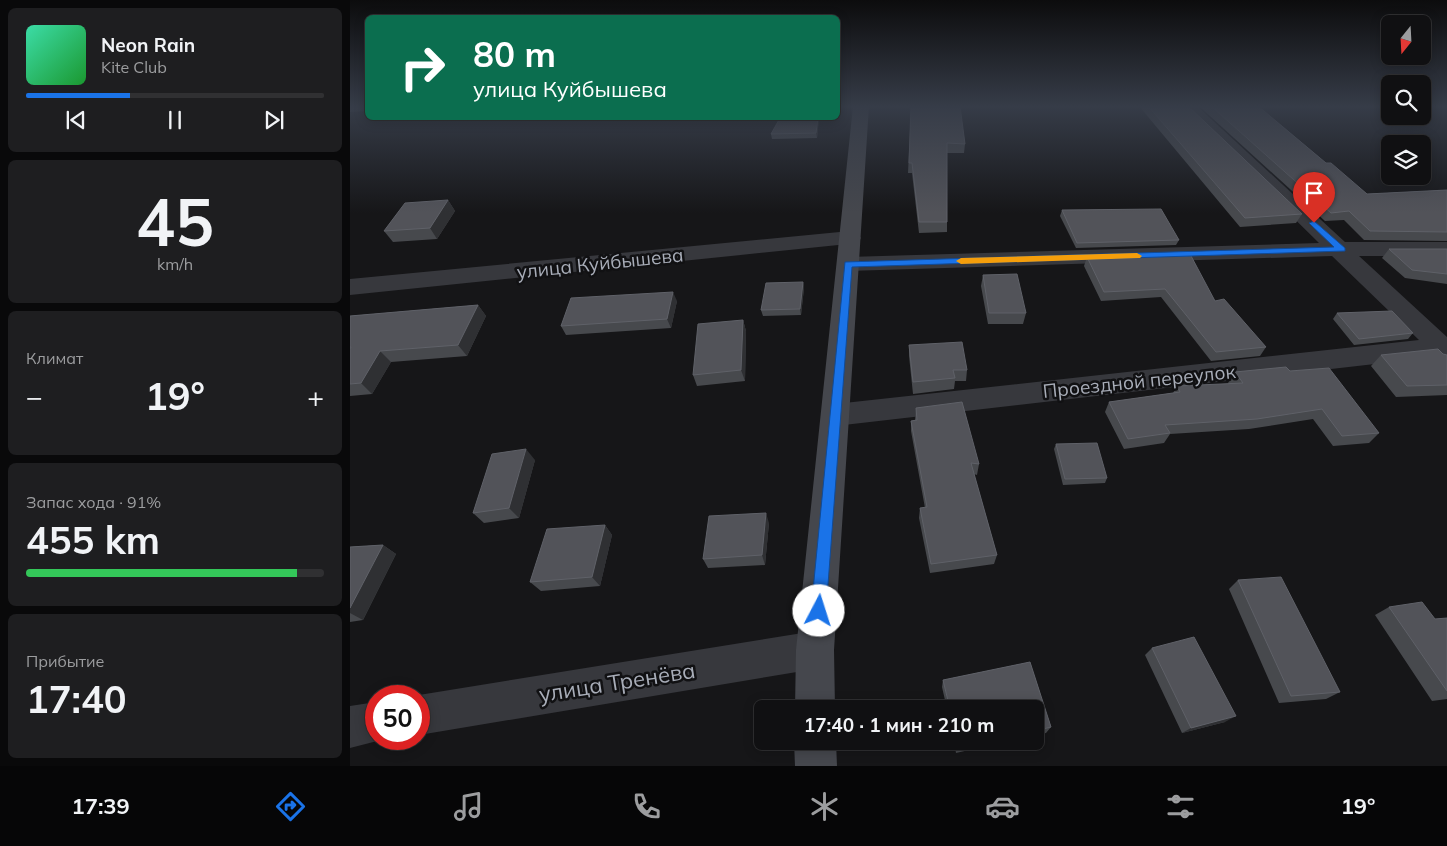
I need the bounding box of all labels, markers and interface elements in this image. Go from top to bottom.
north arrow [1381,15,1431,65]
map controls [1381,15,1431,185]
text: 80 m [473,32,556,76]
text: Neon Rain [101,33,195,57]
icon: right [390,35,455,100]
text: Kite Club [101,57,167,77]
text: улица Куйбышева [473,75,667,103]
button: search [1381,75,1431,125]
icon: previous [62,106,90,134]
icon: pause [161,106,189,134]
icon: next [260,106,288,134]
button: layers [1381,135,1431,185]
pin [1293,172,1335,223]
icon: arrive [1300,179,1328,207]
text: 45 [136,181,214,262]
street label: улица Куйбышева [516,242,684,284]
text: km/h [157,254,193,274]
text: Климат [26,348,83,368]
street label: Проездной переулок [1041,359,1237,403]
text: 19° [145,372,205,420]
text: − [26,379,43,414]
text: + [307,379,324,414]
text: Запас хода · 91% [26,492,161,512]
text: 455 km [26,516,160,564]
position arrow [792,584,844,636]
text: Прибытие [26,651,104,671]
street label: улица Тренёва [537,656,697,708]
text: 17:40 [26,675,127,723]
speed limit sign: 50 [365,685,430,750]
text: 17:40 · 1 мин · 210 m [804,713,994,737]
icon: directions [273,789,308,824]
icon: music [451,789,486,824]
icon: phone [629,789,664,824]
icon: climate [807,789,842,824]
icon: car [985,789,1020,824]
icon: filters [1163,789,1198,824]
text: 17:39 [71,792,130,820]
text: 19° [1341,792,1375,820]

